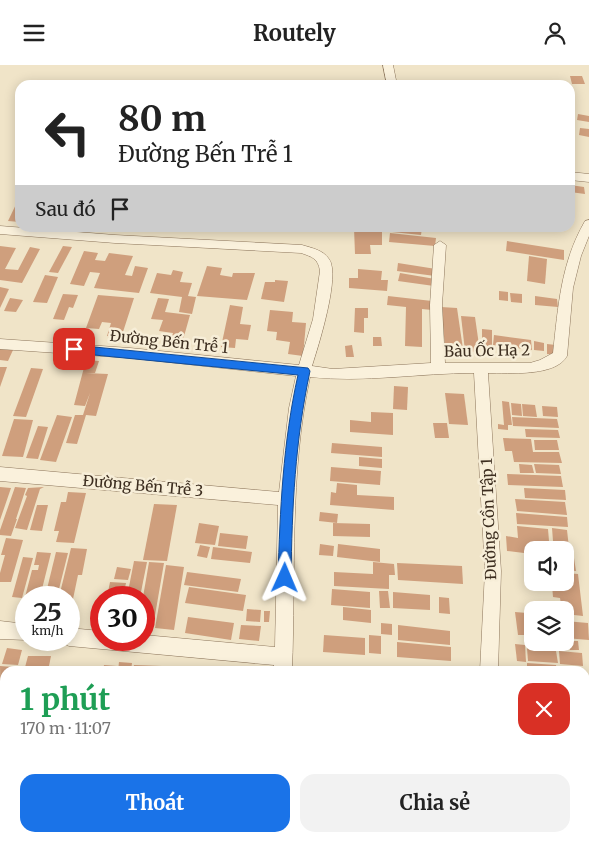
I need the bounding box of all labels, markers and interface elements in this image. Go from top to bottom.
icon: menu [20,19,48,47]
text: Routely [253,19,336,47]
icon: person [541,19,569,47]
text: 80 m [118,97,206,141]
icon: left [35,100,100,165]
text: Đường Bến Trễ 1 [118,140,293,168]
icon: arrive [106,195,134,223]
text: Sau đó [35,197,96,221]
street label: Đường Bến Trễ 1 [109,325,230,357]
pin [53,328,95,370]
icon: arrive [60,335,88,363]
street label: Bàu Ốc Hạ 2 [444,337,530,361]
street label: Đường Cồn Tập 1 [476,458,500,580]
street label: Đường Bến Trễ 3 [82,470,204,500]
map controls [524,541,574,651]
button: sound [524,541,574,591]
position arrow [258,551,310,603]
speed limit sign: 30 [90,586,155,651]
text: 25 [33,596,62,628]
button: layers [524,601,574,651]
text: km/h [32,623,63,638]
text: 1 phút [20,680,110,718]
button: close [518,683,570,735]
text: 170 m · 11:07 [20,718,111,738]
button: Thoát [20,774,290,832]
button: Chia sẻ [300,774,570,832]

